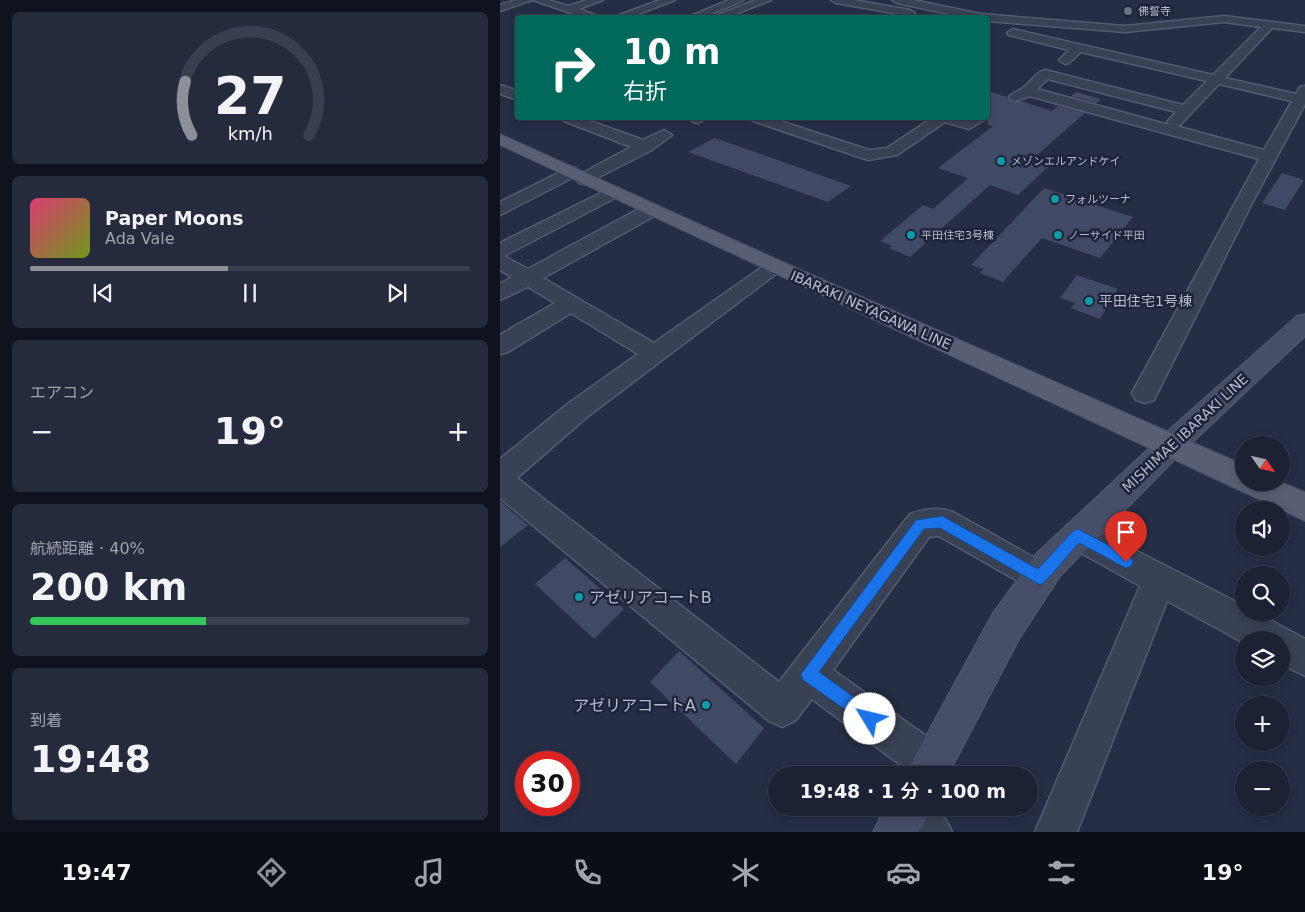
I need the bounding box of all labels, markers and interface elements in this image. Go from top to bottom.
marker: 佛誓寺 [1122,5,1134,17]
place label: 佛誓寺 [1138,5,1171,18]
text: 10 m [623,32,720,72]
icon: right [540,35,605,100]
text: 27 [214,66,286,126]
text: 右折 [623,79,667,104]
text: km/h [227,123,273,144]
marker: メゾンエルアンドケイ [995,155,1007,167]
place label: メゾンエルアンドケイ [1011,155,1120,168]
marker: フォルツーナ [1049,193,1061,205]
place label: フォルツーナ [1065,193,1131,206]
text: Paper Moons [105,207,244,229]
text: Ada Vale [105,229,175,248]
marker: 平田住宅3号棟 [905,229,917,241]
place label: 平田住宅3号棟 [921,229,994,242]
marker: ノーサイド平田 [1052,229,1064,241]
place label: ノーサイド平田 [1068,229,1145,242]
street label: IBARAKI NEYAGAWA LINE [788,267,954,353]
icon: previous [89,279,117,307]
icon: pause [236,279,264,307]
icon: next [383,279,411,307]
place label: 平田住宅1号棟 [1099,293,1192,309]
marker: 平田住宅1号棟 [1083,295,1095,307]
street label: MISHIMAE IBARAKI LINE [1119,371,1251,495]
text: エアコン [30,383,94,402]
text: 19° [214,409,286,453]
text: − [30,415,53,448]
text: + [447,415,470,448]
north arrow [1235,436,1290,491]
map controls [1235,436,1290,816]
button: sound [1235,501,1290,556]
pin [1105,511,1147,562]
icon: arrive [1112,518,1140,546]
text: 航続距離 · 40% [30,539,145,558]
text: 200 km [30,565,187,609]
button: search [1235,566,1290,621]
place label: アゼリアコートB [589,588,712,607]
marker: アゼリアコートB [573,591,585,603]
button: layers [1235,631,1290,686]
position arrow [843,692,895,744]
place label: アゼリアコートA [573,696,696,715]
button: + [1235,696,1290,751]
marker: アゼリアコートA [700,699,712,711]
text: 到着 [30,711,62,730]
text: 19:48 [30,737,151,781]
speed limit sign: 30 [515,751,580,816]
button: − [1235,761,1290,816]
text: 19:48 · 1 分 · 100 m [800,780,1006,802]
icon: directions [254,855,289,890]
icon: music [412,855,447,890]
icon: phone [570,855,605,890]
icon: climate [728,855,763,890]
icon: car [886,855,921,890]
icon: filters [1044,855,1079,890]
text: 19:47 [61,860,131,885]
text: 19° [1202,860,1243,885]

